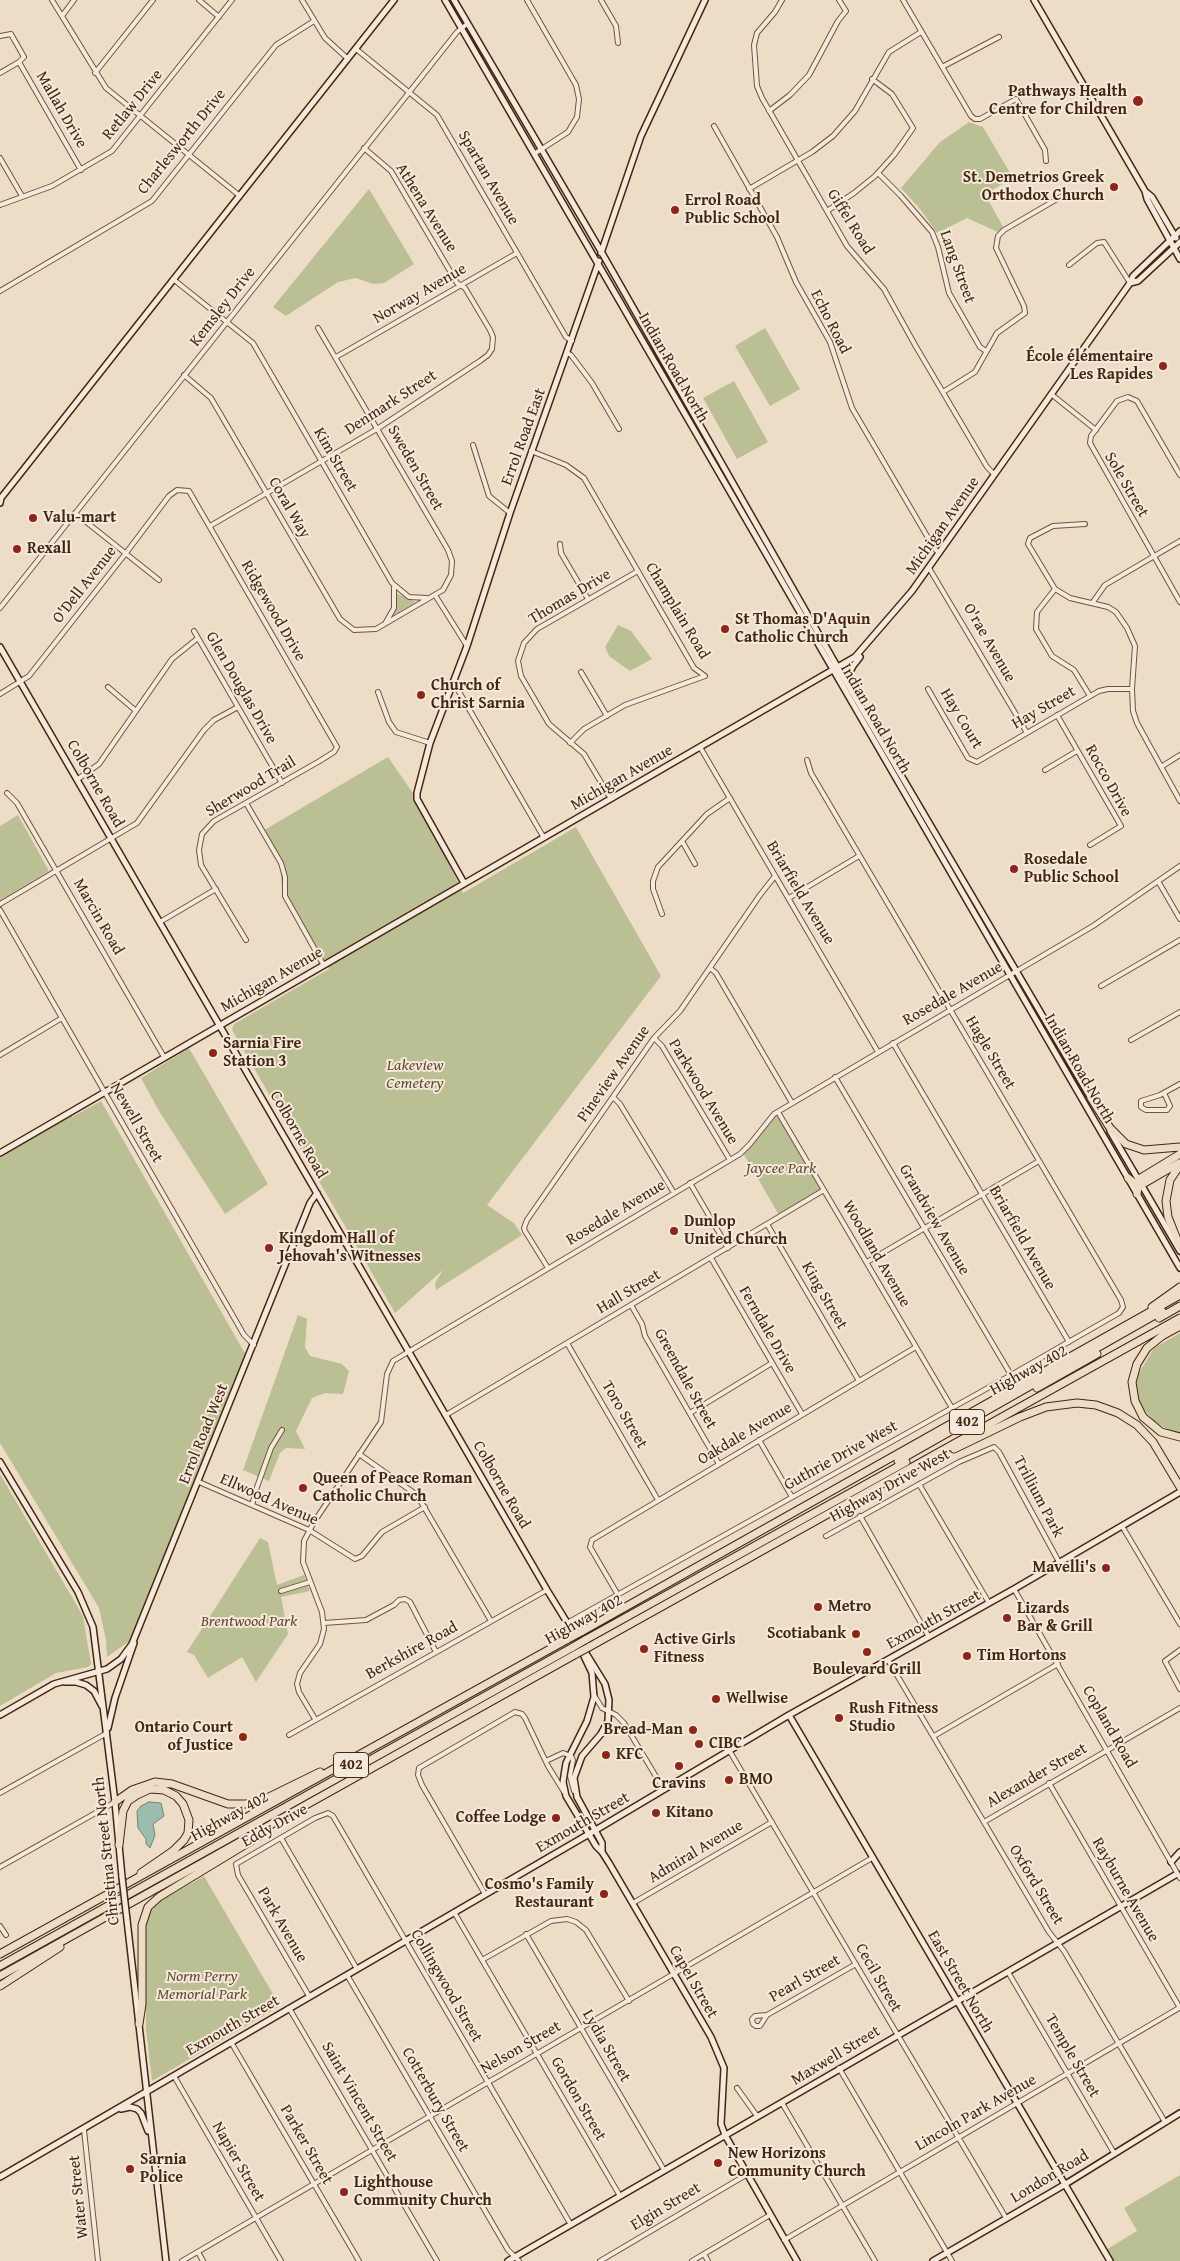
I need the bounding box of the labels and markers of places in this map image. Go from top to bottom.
place label: Pathways Health Centre for Children [989,82,1127,120]
marker: Pathways Health Centre for Children [1131,94,1145,108]
place label: St. Demetrios Greek Orthodox Church [963,168,1104,206]
marker: St. Demetrios Greek Orthodox Church [1108,181,1120,193]
place label: Errol Road Public School [685,191,780,229]
marker: Errol Road Public School [669,204,681,216]
place label: École élémentaire Les Rapides [1026,347,1153,385]
marker: École élémentaire Les Rapides [1157,360,1169,372]
place label: Valu-mart [43,508,116,528]
marker: Valu-mart [27,512,39,524]
place label: Rexall [27,539,71,559]
marker: Rexall [11,543,23,555]
place label: St Thomas D'Aquin Catholic Church [735,610,870,648]
marker: St Thomas D'Aquin Catholic Church [719,623,731,635]
place label: Church of Christ Sarnia [431,676,525,714]
marker: Church of Christ Sarnia [415,689,427,701]
place label: Rosedale Public School [1024,850,1119,888]
marker: Rosedale Public School [1008,863,1020,875]
place label: Sarnia Fire Station 3 [223,1034,301,1072]
marker: Sarnia Fire Station 3 [207,1047,219,1059]
place label: Dunlop United Church [684,1212,787,1250]
marker: Dunlop United Church [668,1225,680,1237]
place label: Kingdom Hall of Jehovah's Witnesses [279,1229,421,1267]
marker: Kingdom Hall of Jehovah's Witnesses [263,1242,275,1254]
place label: Queen of Peace Roman Catholic Church [313,1469,472,1507]
marker: Queen of Peace Roman Catholic Church [297,1482,309,1494]
place label: Mavelli's [1032,1558,1096,1578]
marker: Mavelli's [1100,1562,1112,1574]
place label: Metro [828,1597,871,1617]
place label: Lizards Bar & Grill [1017,1599,1093,1637]
marker: Metro [812,1601,824,1613]
marker: Lizards Bar & Grill [1001,1612,1013,1624]
place label: Scotiabank [767,1624,846,1644]
marker: Scotiabank [850,1628,862,1640]
place label: Active Girls Fitness [654,1630,736,1668]
marker: Active Girls Fitness [638,1643,650,1655]
marker: Boulevard Grill [861,1646,873,1658]
place label: Tim Hortons [977,1646,1066,1666]
marker: Tim Hortons [961,1650,973,1662]
place label: Boulevard Grill [813,1660,921,1680]
place label: Wellwise [726,1689,788,1709]
marker: Wellwise [710,1693,722,1705]
place label: Rush Fitness Studio [849,1699,938,1737]
marker: Rush Fitness Studio [833,1712,845,1724]
place label: Ontario Court of Justice [135,1718,233,1756]
place label: Bread-Man [604,1720,683,1740]
marker: Bread-Man [687,1724,699,1736]
marker: Ontario Court of Justice [237,1731,249,1743]
place label: CIBC [709,1734,742,1754]
marker: CIBC [693,1738,705,1750]
place label: KFC [616,1745,643,1765]
marker: KFC [600,1749,612,1761]
marker: Cravins [673,1760,685,1772]
place label: BMO [739,1770,773,1790]
place label: Cravins [652,1774,706,1794]
marker: BMO [723,1774,735,1786]
place label: Kitano [666,1803,713,1823]
marker: Kitano [650,1807,662,1819]
place label: Coffee Lodge [456,1808,546,1828]
marker: Coffee Lodge [550,1812,562,1824]
place label: Cosmo's Family Restaurant [485,1875,594,1913]
marker: Cosmo's Family Restaurant [598,1888,610,1900]
place label: New Horizons Community Church [728,2144,866,2182]
place label: Sarnia Police [140,2150,187,2188]
marker: New Horizons Community Church [712,2157,724,2169]
marker: Sarnia Police [124,2163,136,2175]
place label: Lighthouse Community Church [354,2173,492,2211]
marker: Lighthouse Community Church [338,2186,350,2198]

